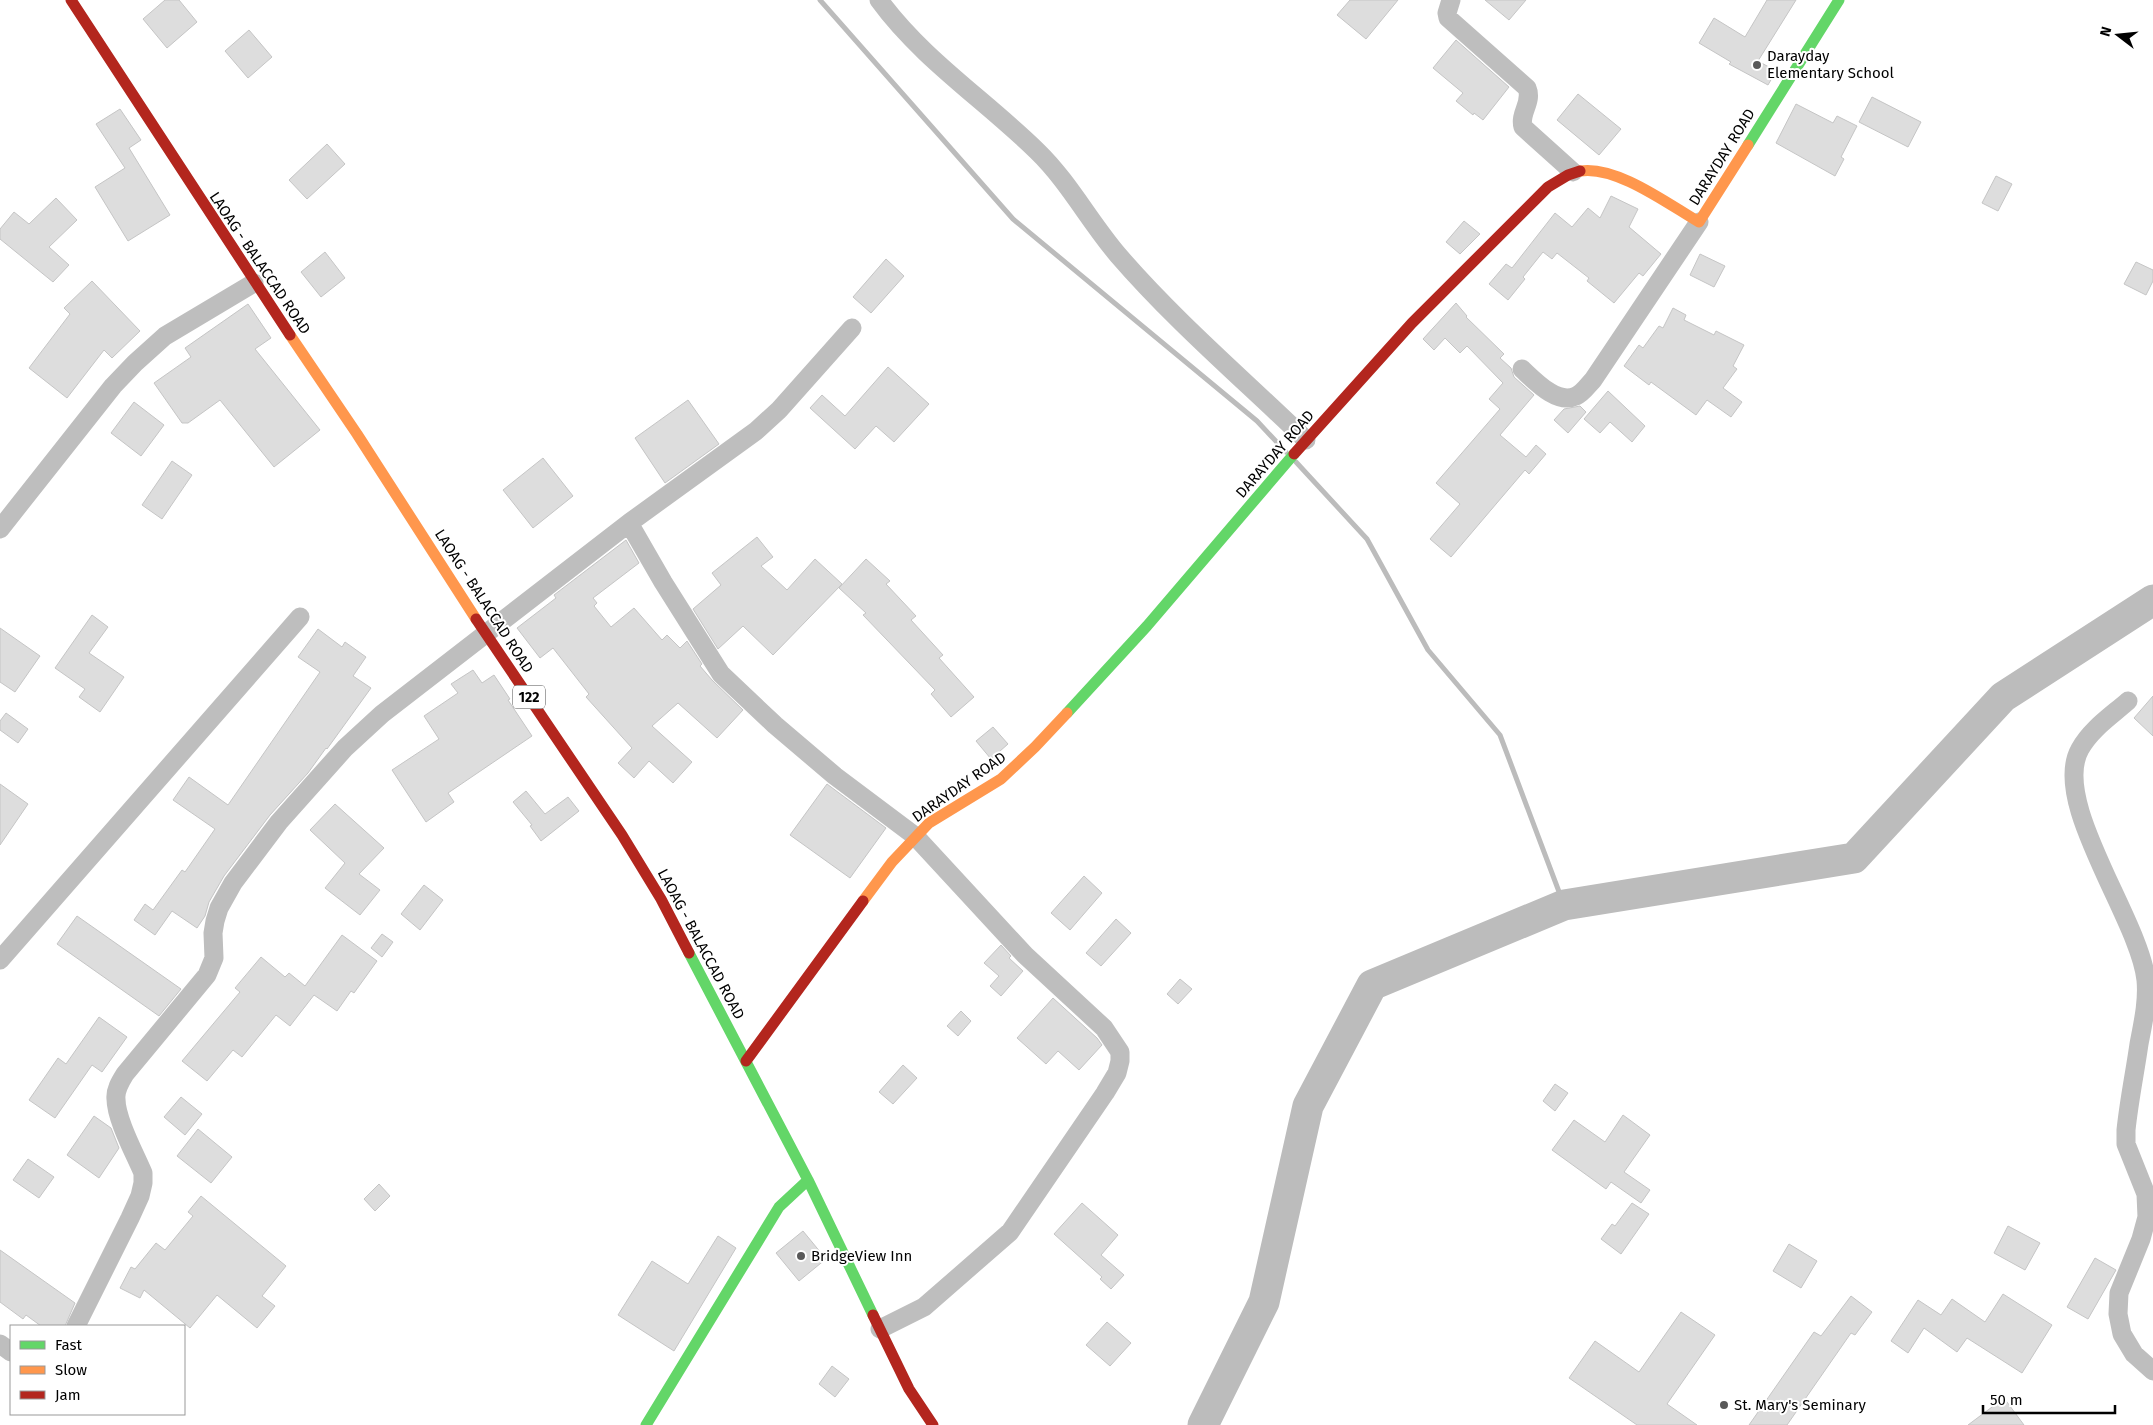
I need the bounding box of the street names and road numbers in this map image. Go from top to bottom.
street label: DARAYDAY ROAD [1685,105,1759,209]
street label: LAOAG - BALACCAD ROAD [206,188,314,338]
street label: DARAYDAY ROAD [1232,406,1318,502]
street label: LAOAG - BALACCAD ROAD [431,526,537,676]
road number: 122 [513,686,545,709]
street label: DARAYDAY ROAD [909,748,1009,826]
street label: LAOAG - BALACCAD ROAD [654,866,748,1022]

